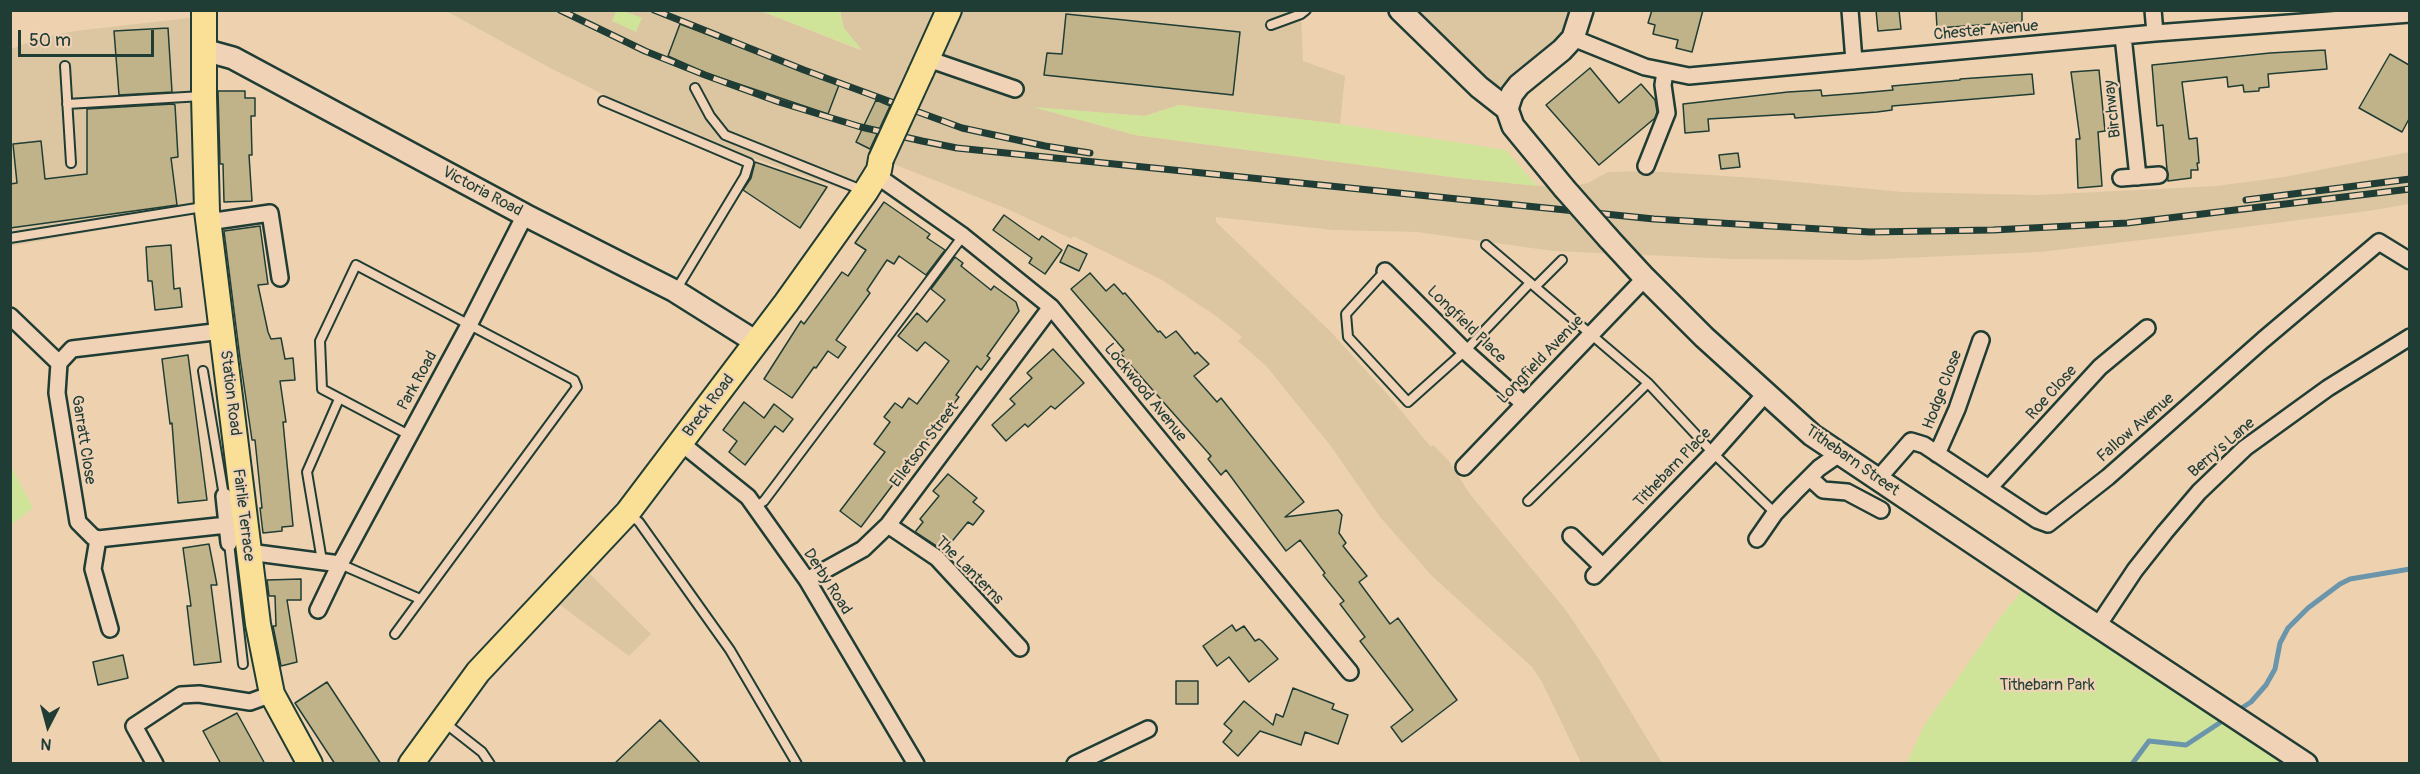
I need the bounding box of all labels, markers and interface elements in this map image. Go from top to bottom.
street label: Chester Avenue [1933,17,2039,45]
scale bar [21,18,158,56]
text: 50 m [29,29,71,52]
street label: Birchway [2100,79,2126,139]
street label: Victoria Road [439,163,525,221]
street label: Longfield Place [1422,282,1510,368]
street label: Longfield Avenue [1494,312,1588,408]
street label: Lockwood Avenue [1099,340,1191,446]
street label: Park Road [394,348,442,414]
street label: Hodge Close [1919,348,1967,432]
street label: Station Road [215,349,245,437]
street label: Roe Close [2023,362,2081,424]
street label: Breck Road [679,371,739,441]
street label: Fallow Avenue [2094,389,2178,467]
street label: Garratt Close [66,394,100,486]
street label: Elletson Street [887,399,963,491]
street label: Berry's Lane [2185,414,2259,482]
street label: Tithebarn Street [1801,421,1903,501]
street label: Tithebarn Place [1630,424,1716,512]
street label: Fairlie Terrace [228,467,258,563]
street label: The Lanterns [931,533,1007,609]
street label: Derby Road [799,545,855,619]
park label: Tithebarn Park [1999,676,2095,696]
north arrow [18,696,78,756]
text: N [40,733,53,754]

